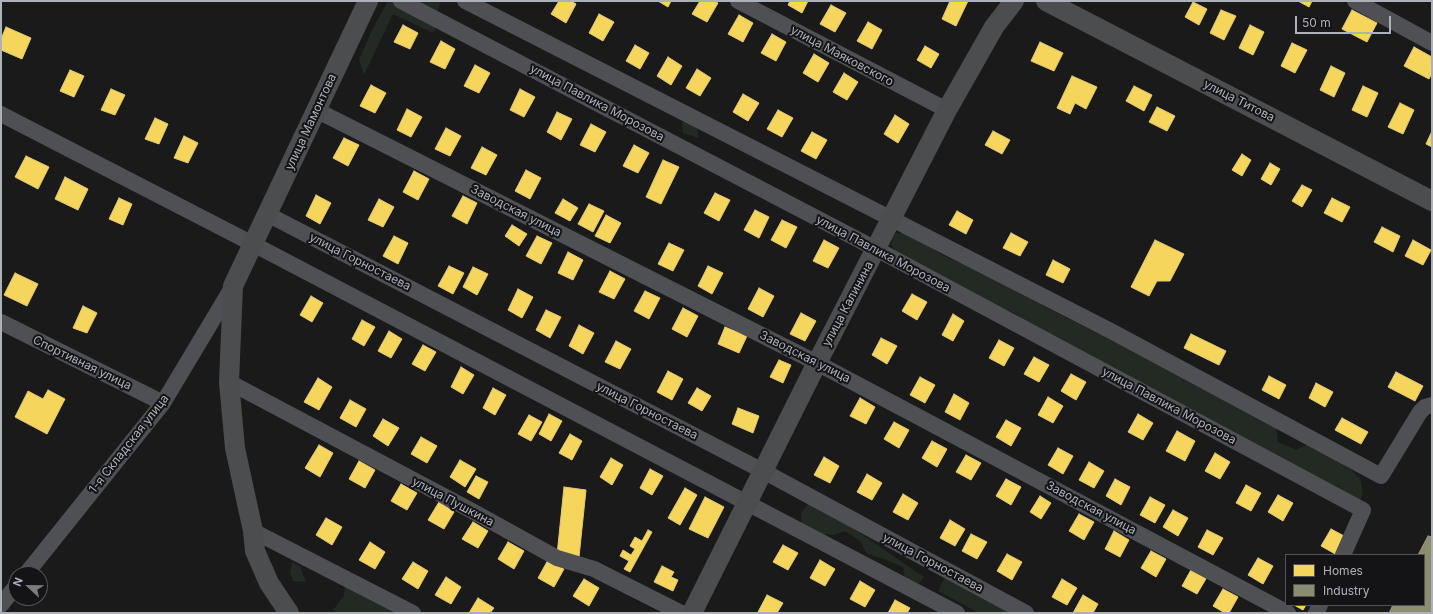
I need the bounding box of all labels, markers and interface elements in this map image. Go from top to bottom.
scale bar [1297,8,1393,34]
text: 50 m [1302,15,1331,30]
street label: улица Маяковского [788,23,896,89]
street label: улица Павлика Морозова [528,61,666,145]
street label: улица Мамонтова [282,72,340,172]
street label: улица Титова [1201,77,1277,125]
street label: Заводская улица [468,182,564,240]
street label: улица Павлика Морозова [814,212,952,296]
street label: улица Горностаева [307,230,413,294]
street label: улица Калинина [820,259,876,349]
street label: Заводская улица [757,328,853,386]
street label: Спортивная улица [30,333,134,393]
street label: улица Павлика Морозова [1100,364,1238,448]
street label: улица Горностаева [594,379,700,443]
street label: 1-я Складская улица [86,392,172,496]
street label: улица Пушкина [410,474,496,530]
street label: Заводская улица [1044,478,1138,538]
street label: улица Горностаева [880,530,986,596]
legend [1285,554,1425,606]
text: Homes [1323,563,1363,578]
north arrow [8,566,48,606]
text: N [10,575,26,588]
text: Industry [1323,583,1369,598]

